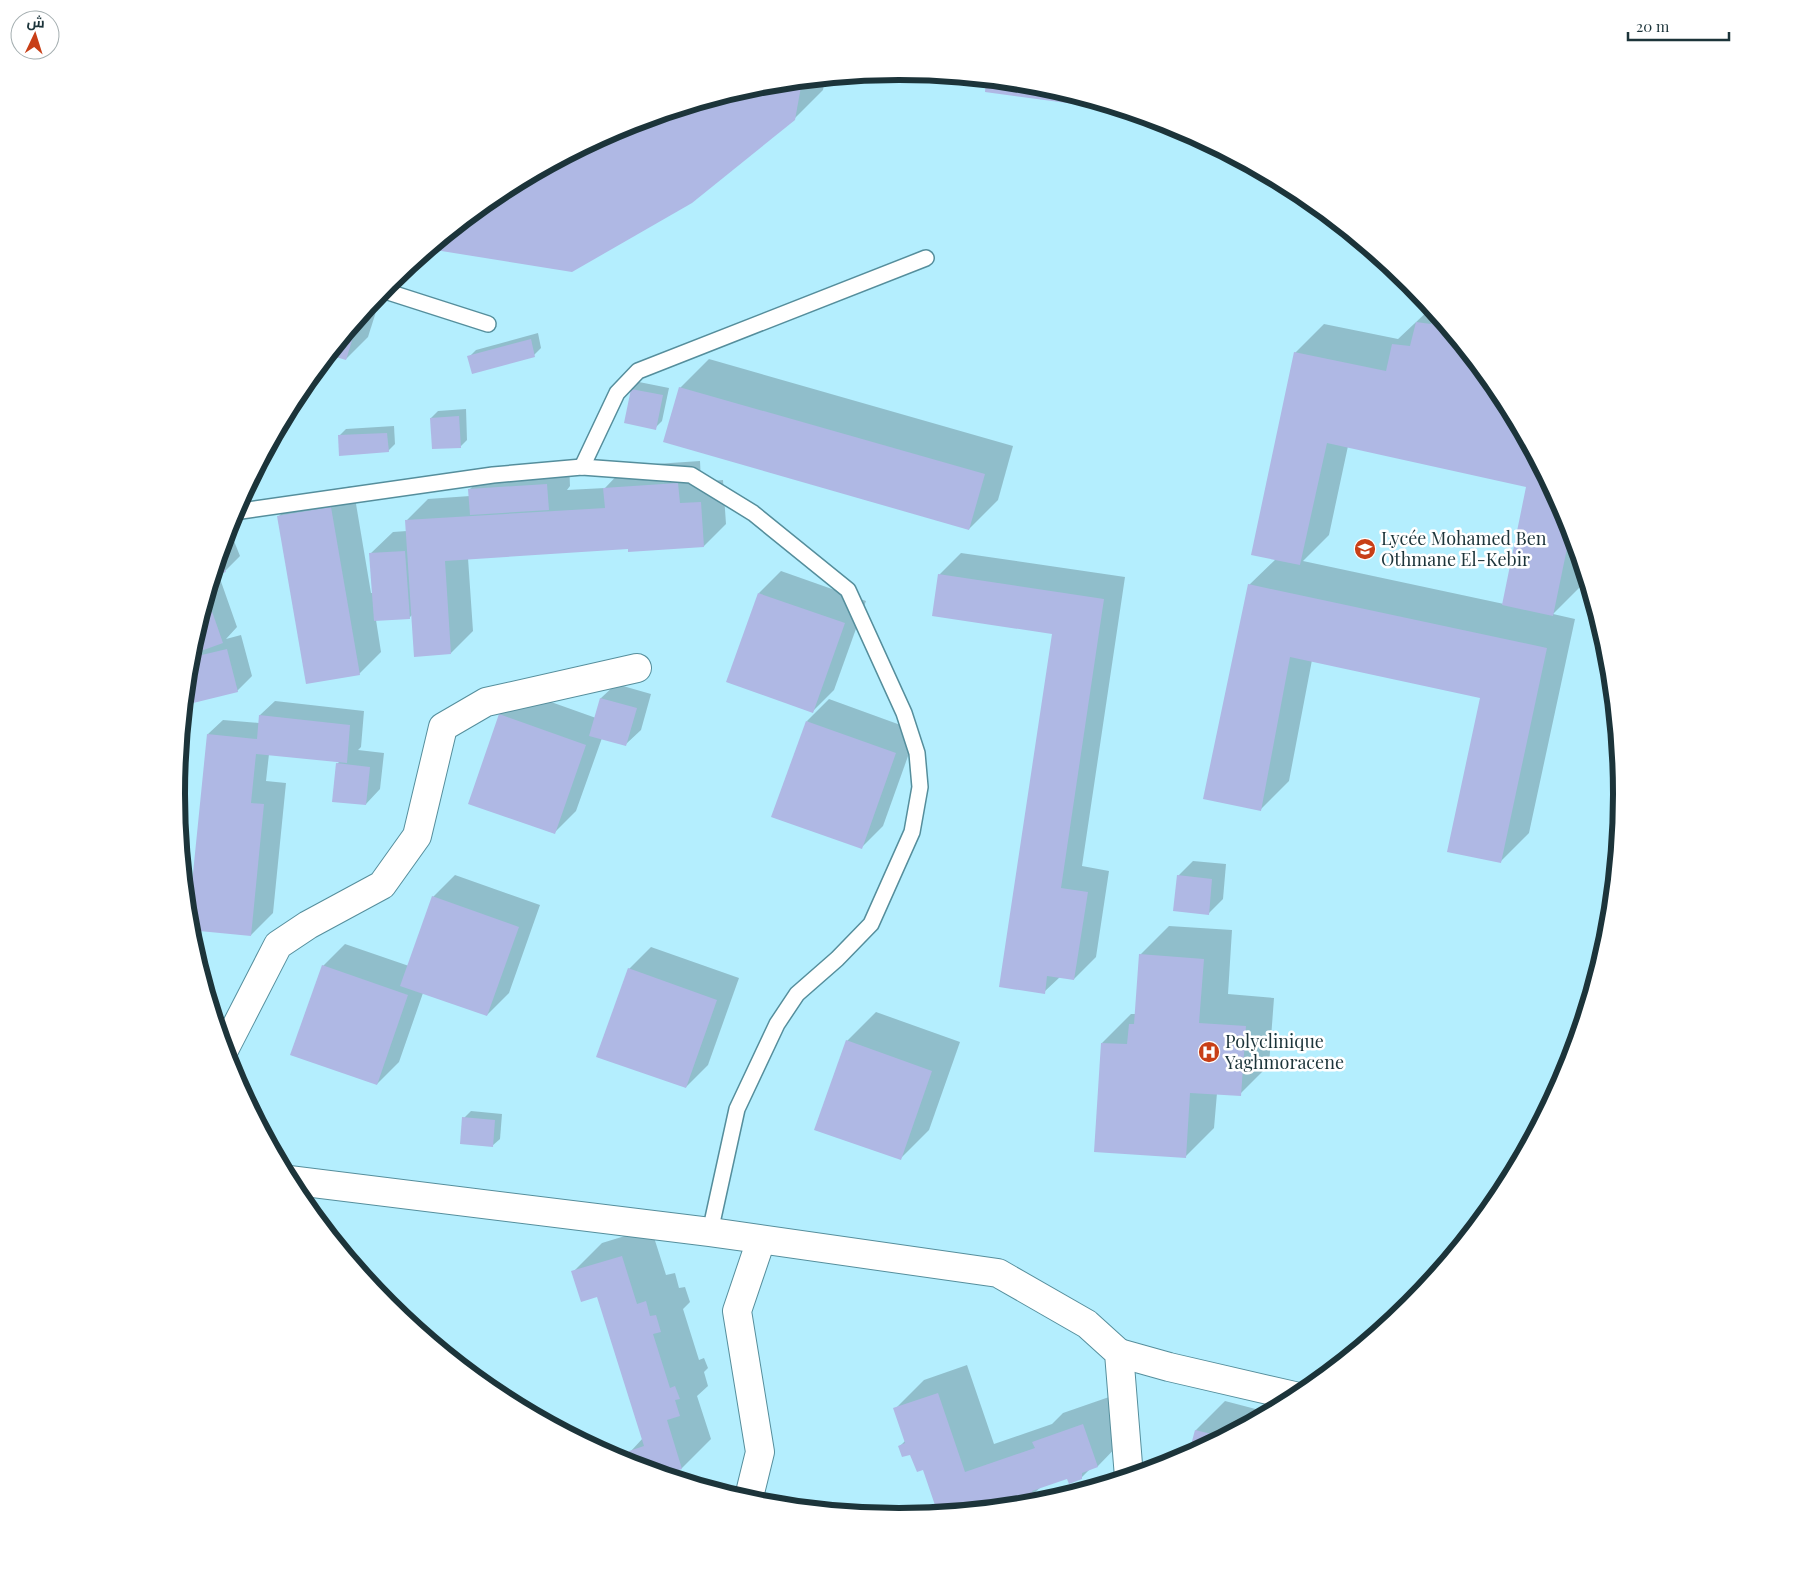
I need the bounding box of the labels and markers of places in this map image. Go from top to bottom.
place label: Lycée Mohamed Ben Othmane El-Kebir [1381,526,1547,571]
school or university icon: Lycée Mohamed Ben Othmane El-Kebir [1353,537,1377,561]
place label: Polyclinique Yaghmoracene [1224,1029,1344,1074]
hospital icon: Polyclinique Yaghmoracene [1197,1040,1221,1064]

